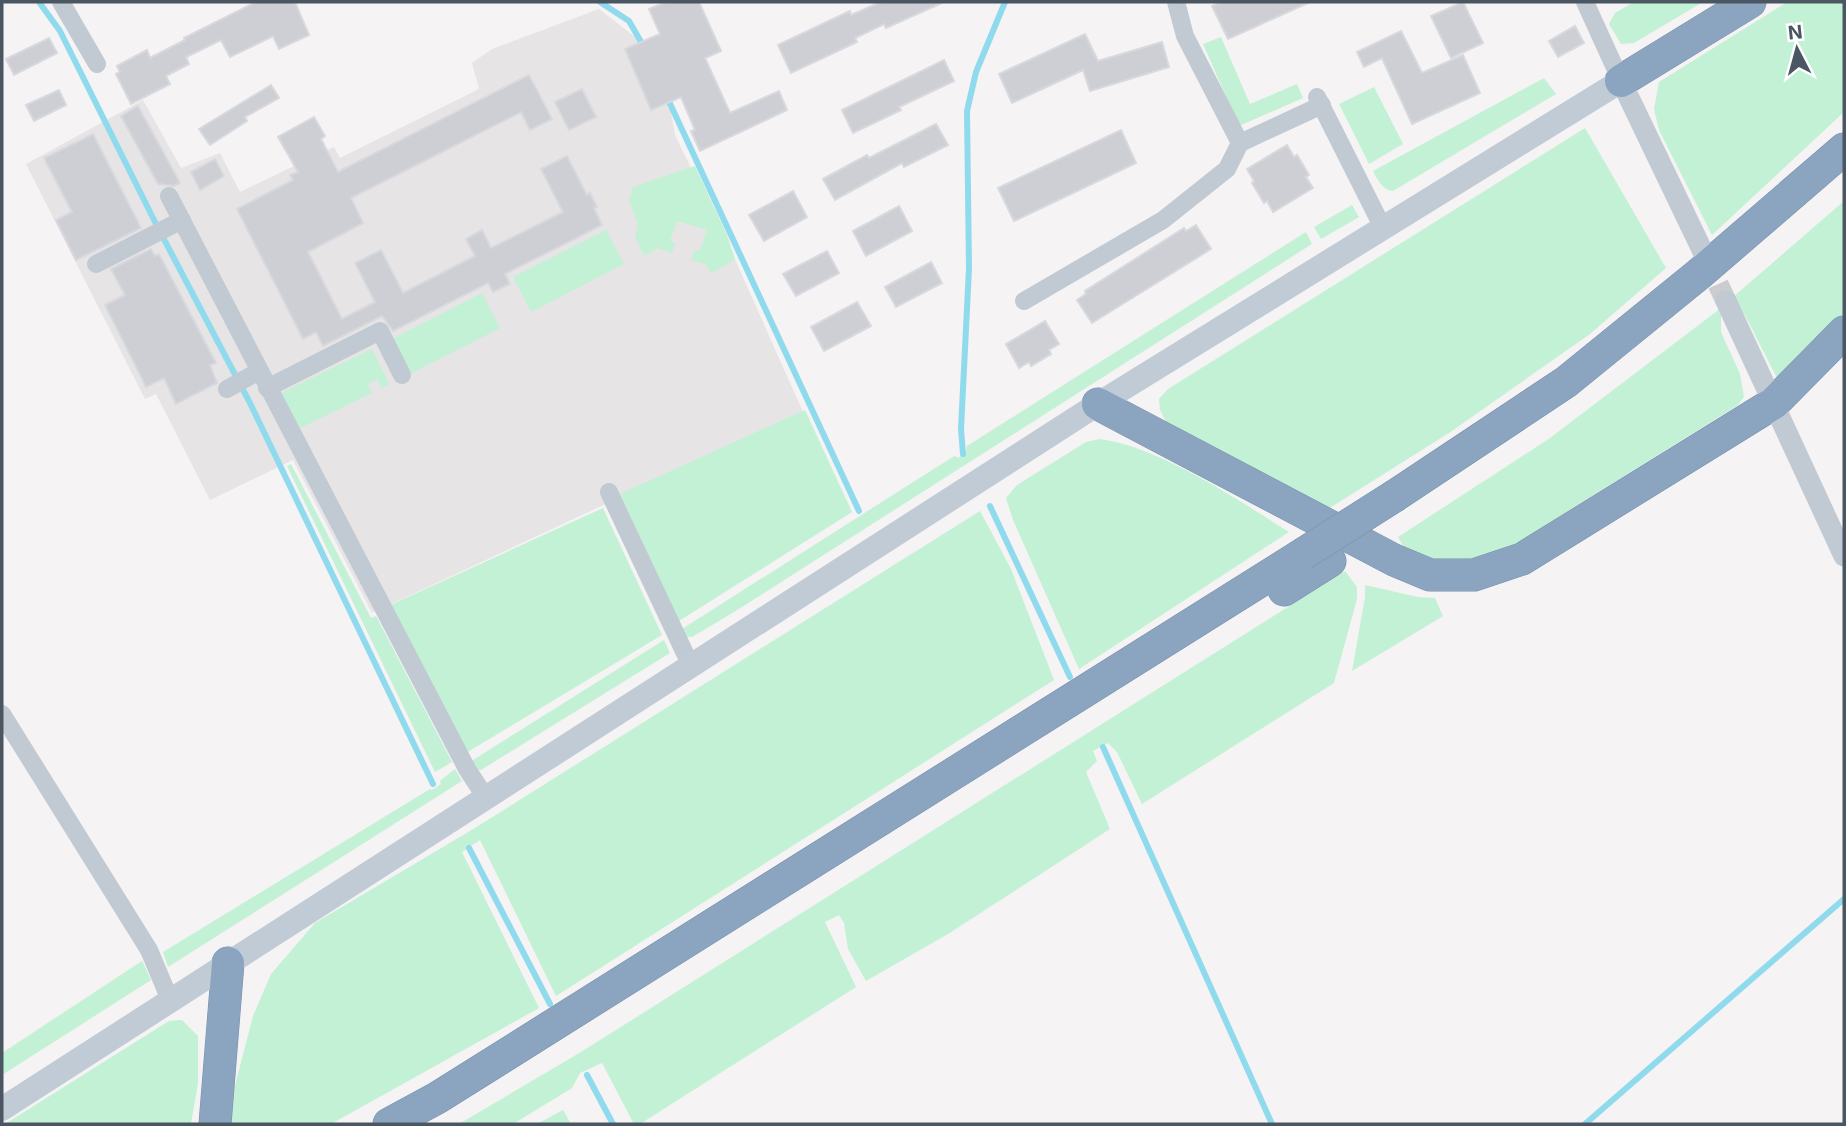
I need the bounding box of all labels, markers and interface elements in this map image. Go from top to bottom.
north arrow [1762,14,1832,84]
text: N [1787,20,1804,45]

